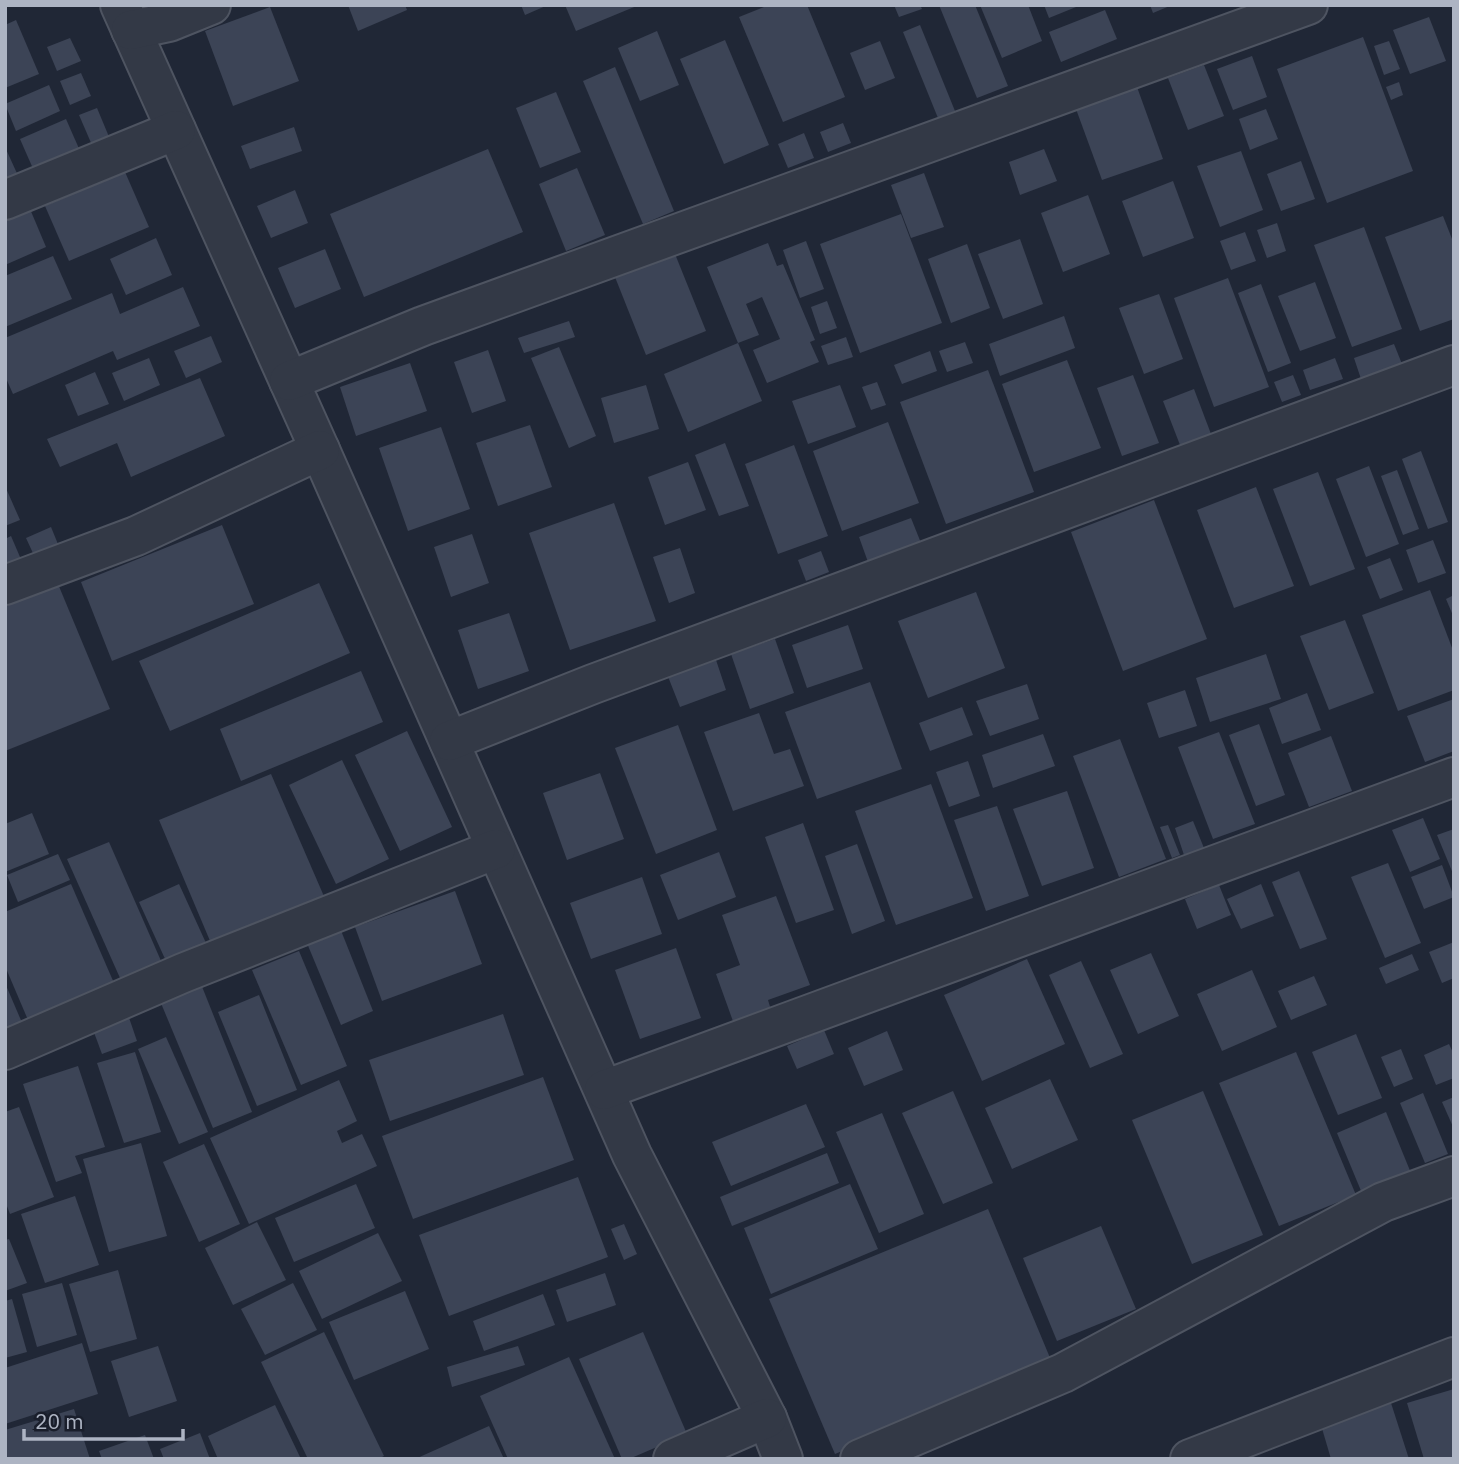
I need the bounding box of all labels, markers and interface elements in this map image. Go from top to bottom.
scale bar [24,1398,184,1442]
text: 20 m [35,1407,84,1435]

